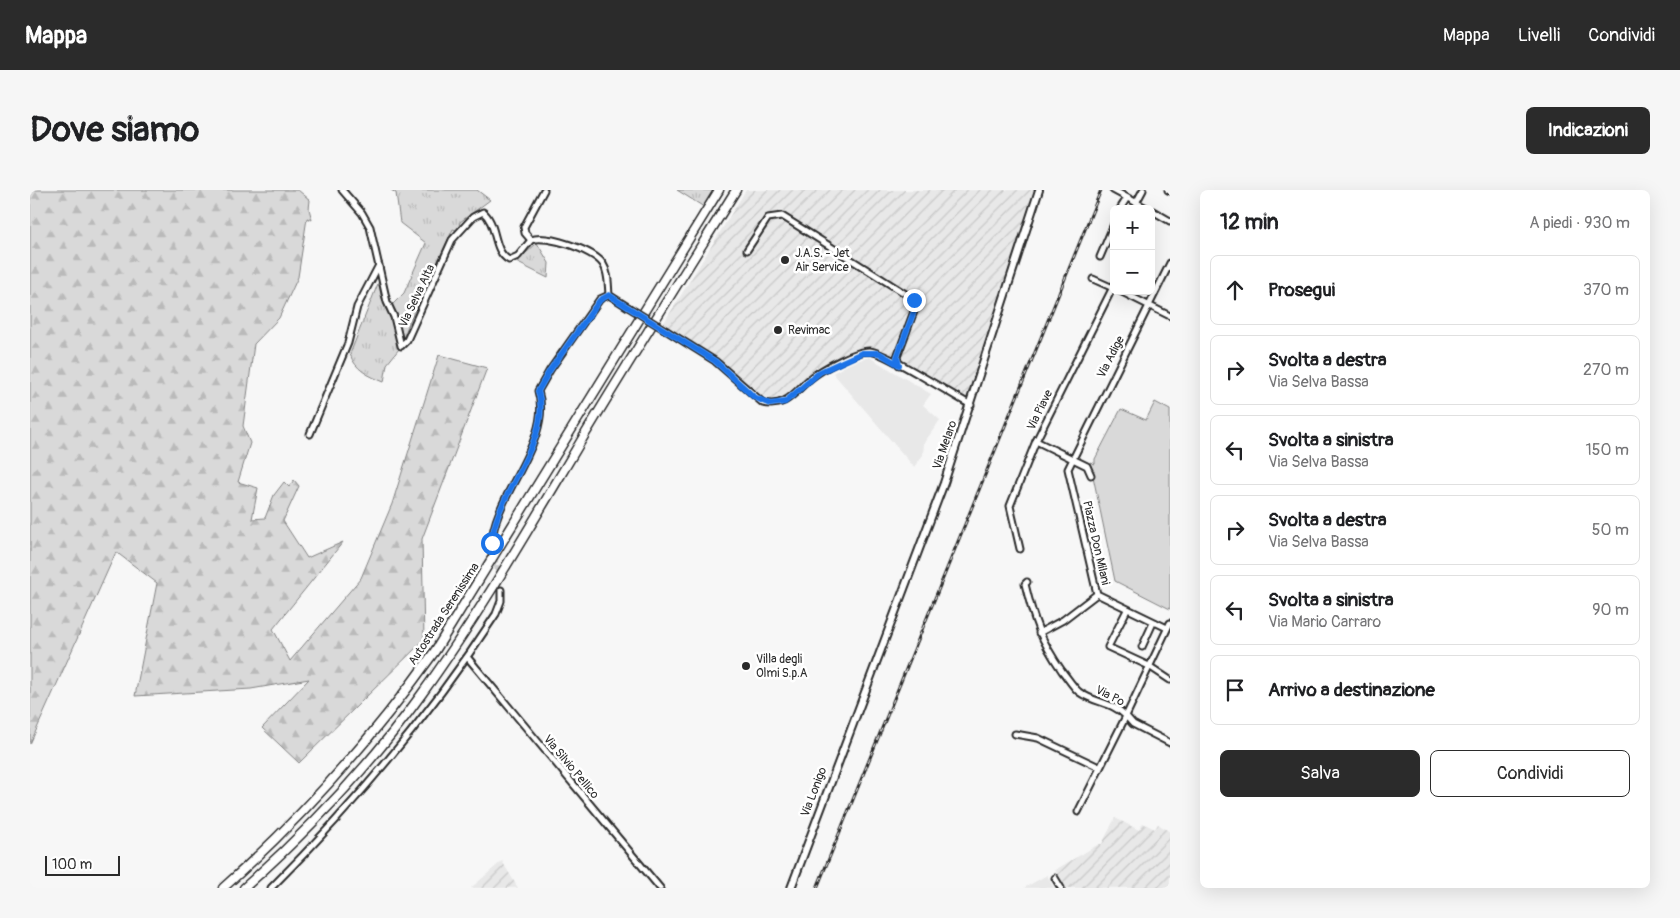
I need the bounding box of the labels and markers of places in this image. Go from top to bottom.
place label: J.A.S. - Jet Air Service [795,246,850,275]
marker: J.A.S. - Jet Air Service [779,254,791,266]
place label: Revimac [788,323,830,338]
marker: Revimac [772,324,784,336]
place label: Villa degli Olmi S.p.A [756,652,808,681]
marker: Villa degli Olmi S.p.A [740,660,752,672]

